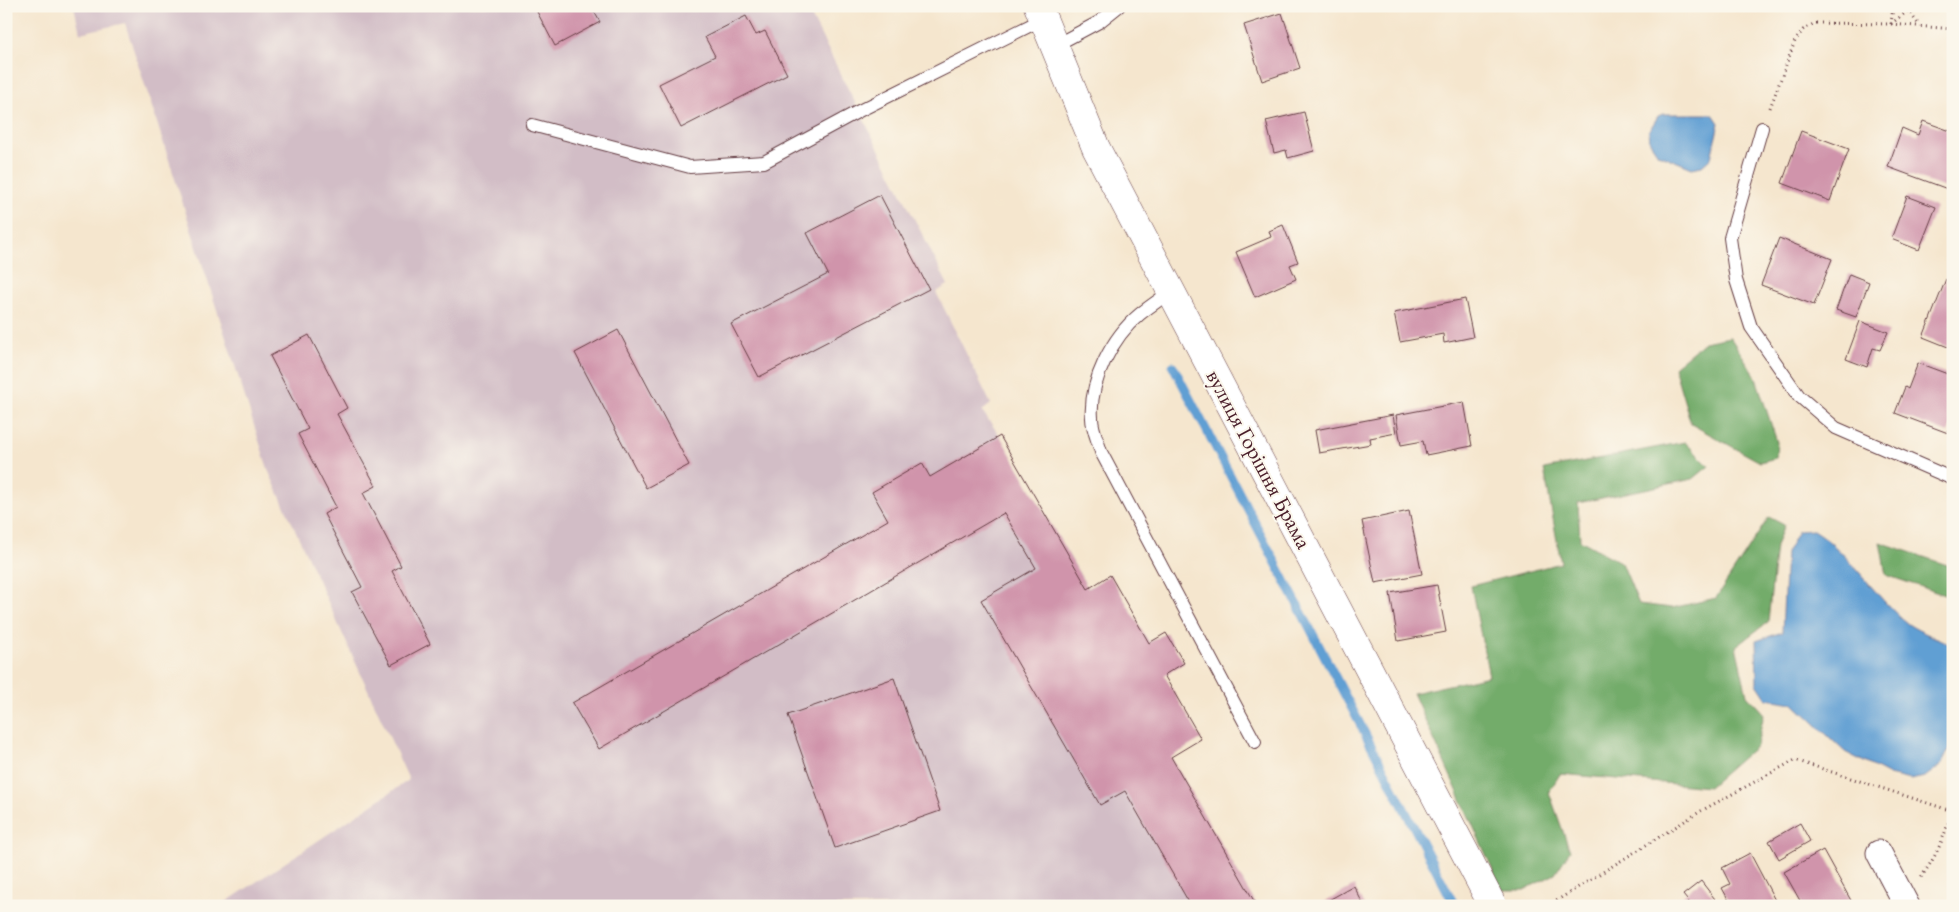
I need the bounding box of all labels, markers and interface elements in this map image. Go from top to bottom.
street label: вулиця Горішня Брама [1199,364,1319,554]

